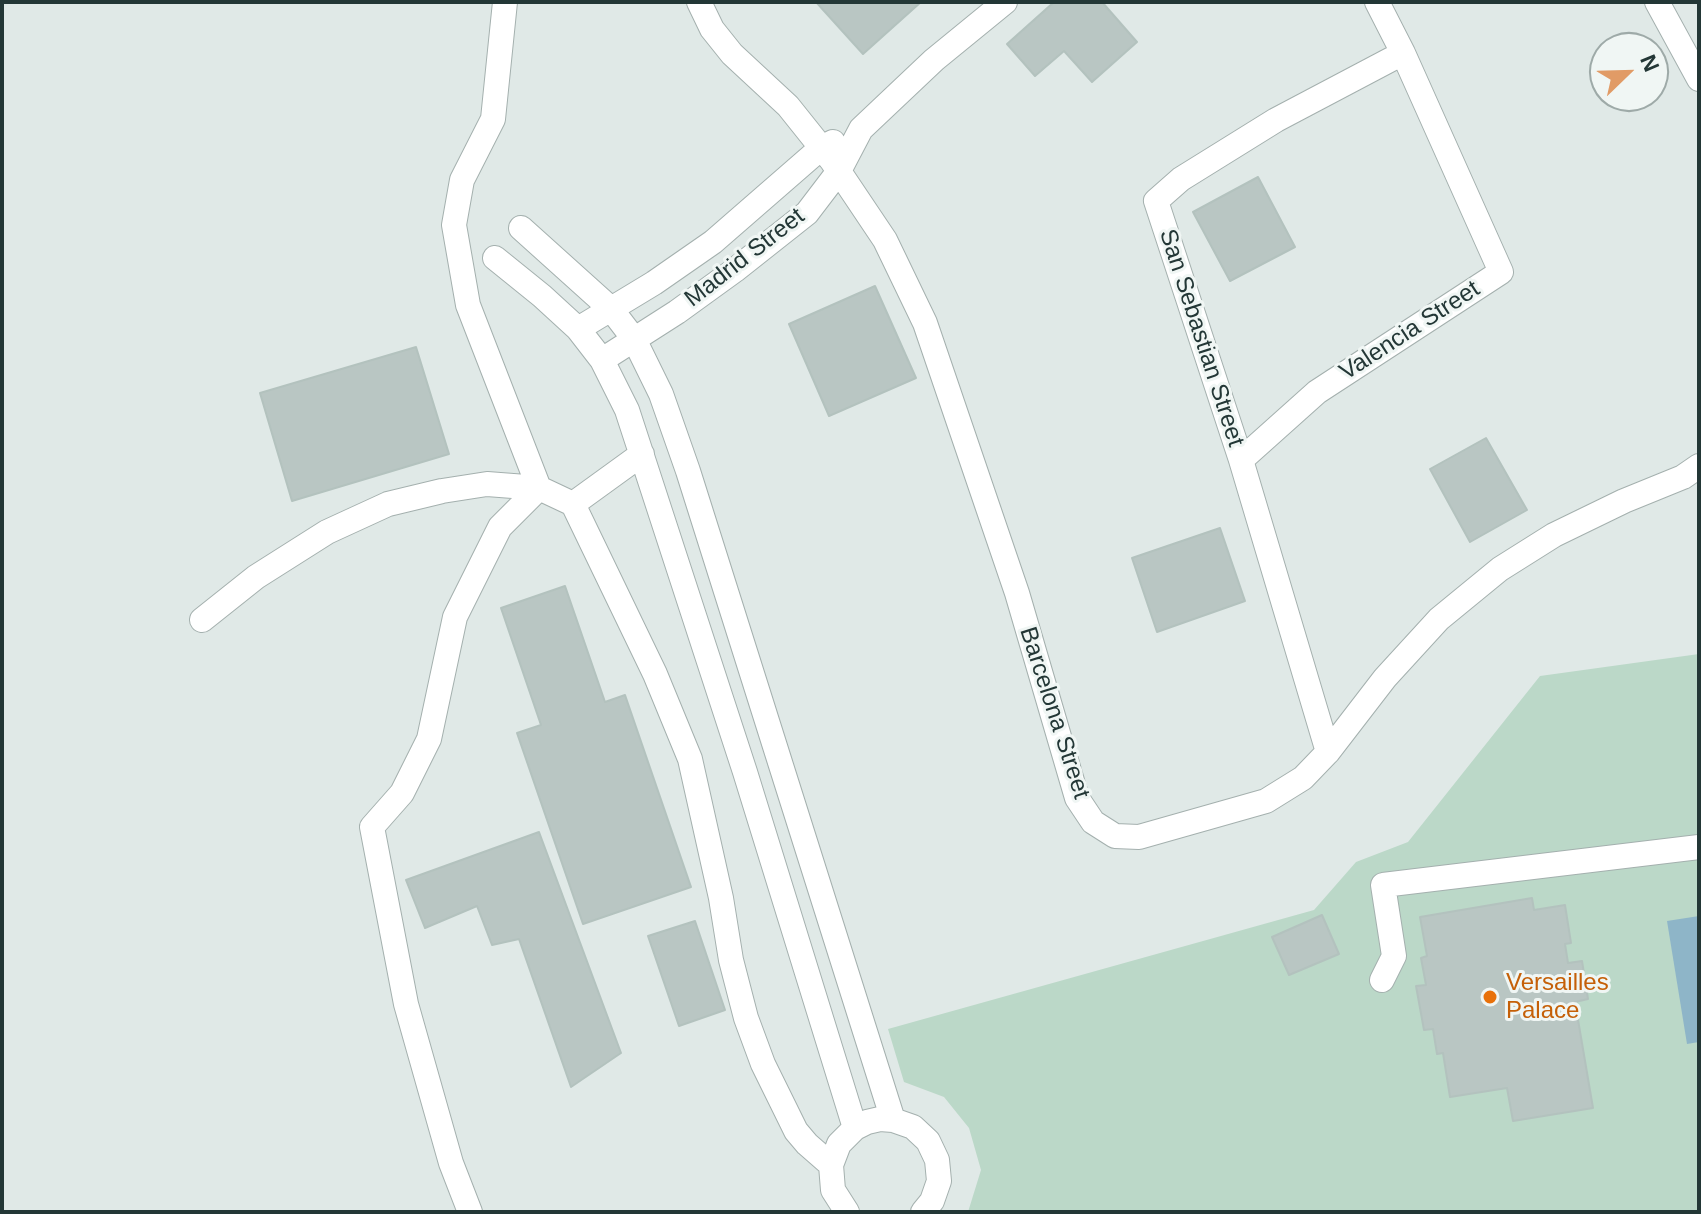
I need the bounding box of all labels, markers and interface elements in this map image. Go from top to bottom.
north arrow [1589,32,1669,112]
text: N [1635,51,1664,75]
street label: Madrid Street [679,202,811,314]
street label: San Sebastian Street [1152,226,1250,450]
street label: Valencia Street [1335,275,1485,387]
street label: Barcelona Street [1013,624,1095,802]
place label: Versailles Palace [1506,969,1609,1025]
marker: Versailles Palace [1481,988,1499,1006]

